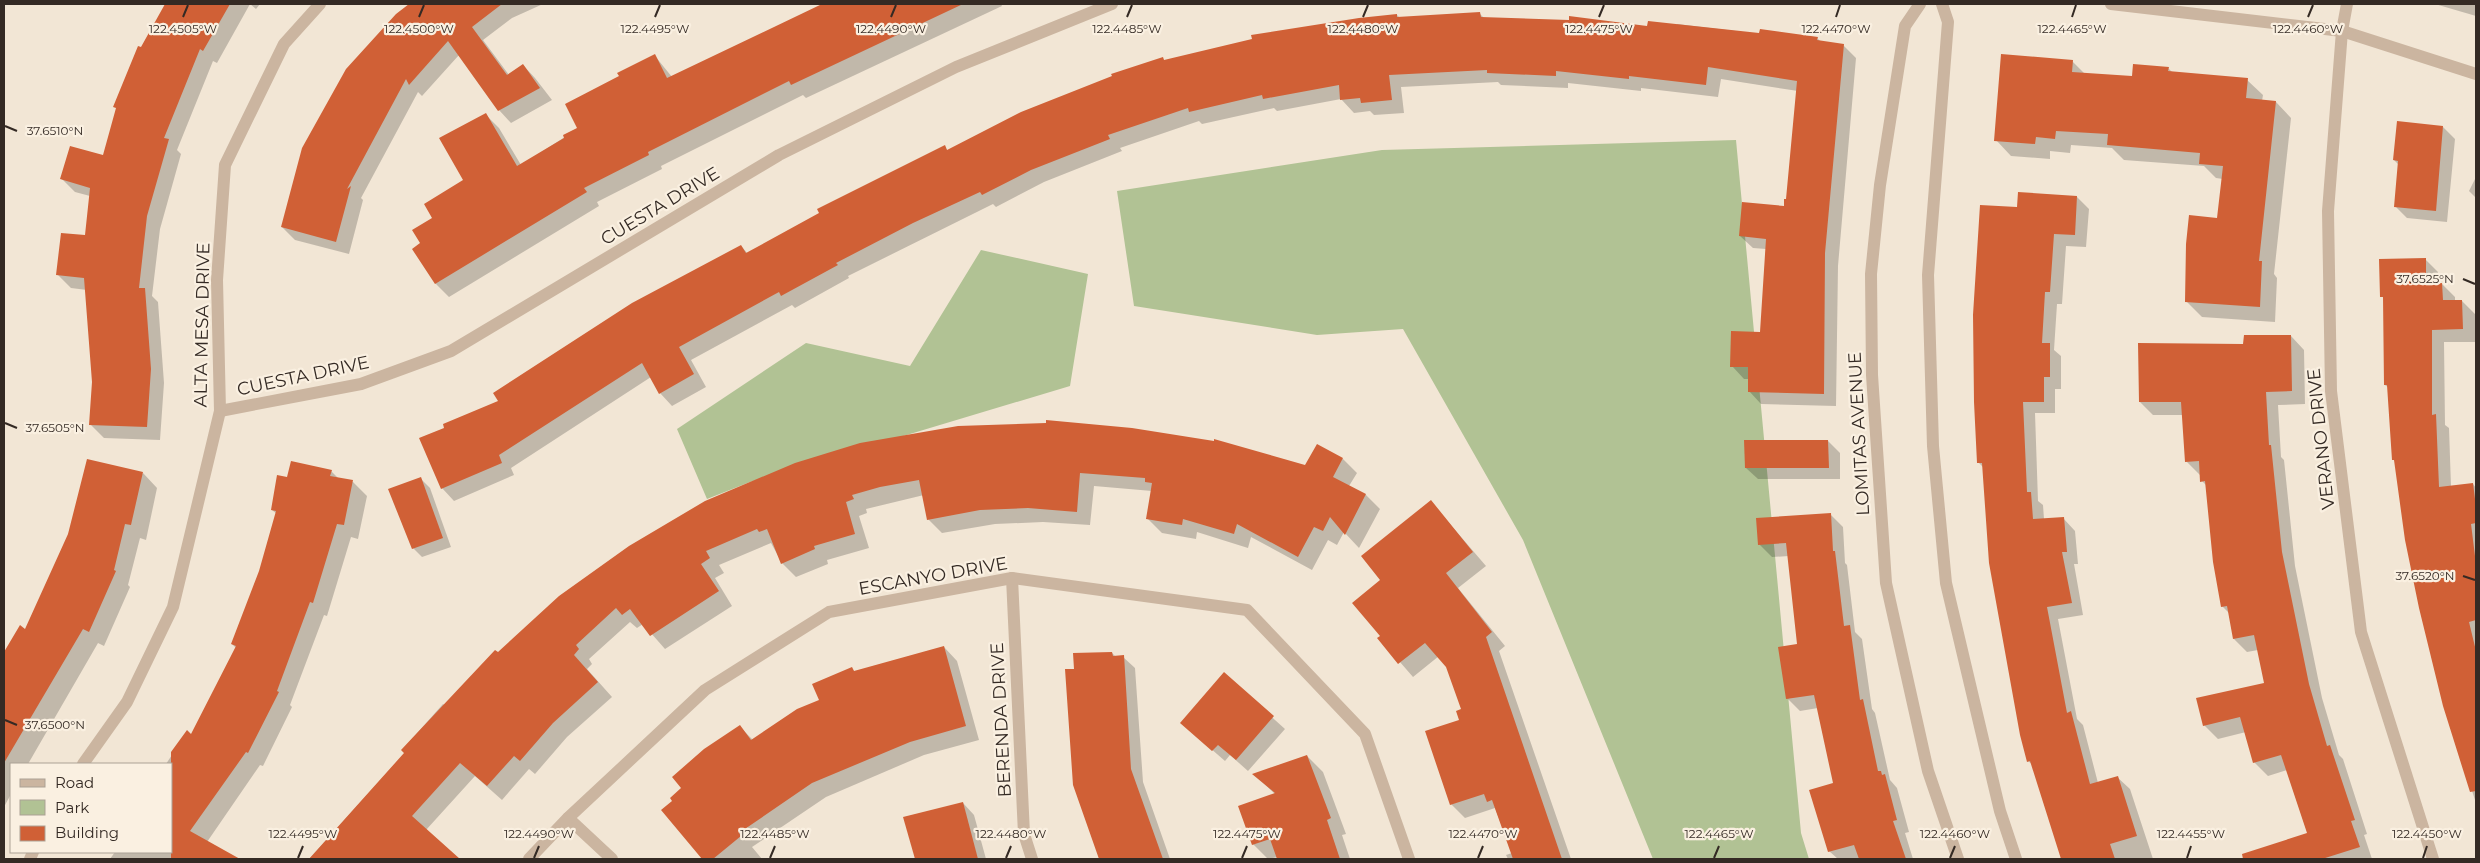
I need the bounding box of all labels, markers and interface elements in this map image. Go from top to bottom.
text: 122.4505°W [149,21,217,36]
text: 122.4500°W [384,21,454,36]
text: 122.4495°W [621,21,689,36]
text: 122.4490°W [856,21,926,36]
text: 122.4485°W [1092,21,1162,36]
text: 122.4480°W [1328,21,1398,36]
text: 122.4475°W [1565,21,1633,36]
text: 122.4470°W [1801,21,1871,36]
text: 122.4465°W [2038,21,2106,36]
text: 122.4460°W [2273,21,2343,36]
text: 37.6510°N [27,123,83,138]
street label: CUESTA DRIVE [597,162,723,250]
street label: ALTA MESA DRIVE [190,242,214,408]
text: 37.6525°N [2396,271,2454,286]
street label: CUESTA DRIVE [235,351,371,401]
street label: LOMITAS AVENUE [1844,352,1874,516]
street label: VERANO DRIVE [2303,367,2339,511]
text: 37.6505°N [26,420,84,435]
street label: ESCANYO DRIVE [857,552,1009,600]
text: 37.6520°N [2395,568,2455,583]
street label: BERENDA DRIVE [986,642,1016,798]
text: 37.6500°N [25,717,85,732]
legend [10,763,172,853]
text: Road [55,773,94,792]
text: Park [55,798,89,817]
text: Building [55,823,119,842]
text: 122.4495°W [269,826,337,841]
text: 122.4490°W [504,826,574,841]
text: 122.4485°W [740,826,810,841]
text: 122.4480°W [976,826,1046,841]
text: 122.4475°W [1213,826,1281,841]
text: 122.4470°W [1448,826,1518,841]
text: 122.4465°W [1685,826,1753,841]
text: 122.4460°W [1920,826,1990,841]
text: 122.4455°W [2157,826,2225,841]
text: 122.4450°W [2392,826,2462,841]

